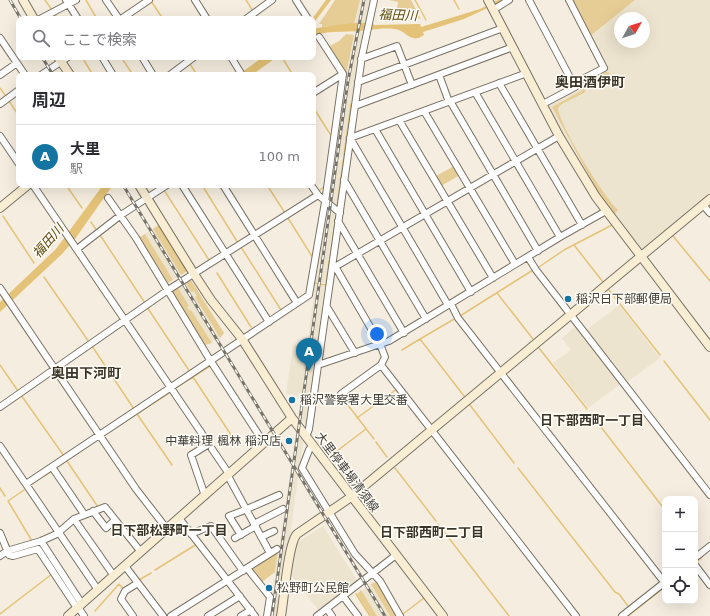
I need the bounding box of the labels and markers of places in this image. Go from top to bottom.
place label: 稲沢日下部郵便局 [576,292,672,306]
marker: 稲沢日下部郵便局 [563,294,573,304]
pin: A [296,338,322,371]
place label: 稲沢警察署大里交番 [300,393,408,407]
marker: 稲沢警察署大里交番 [287,395,297,405]
place label: 中華料理 楓林 稲沢店 [165,434,281,448]
marker: 中華料理 楓林 稲沢店 [284,436,294,446]
place label: 松野町公民館 [277,581,349,595]
marker: 松野町公民館 [264,583,274,593]

